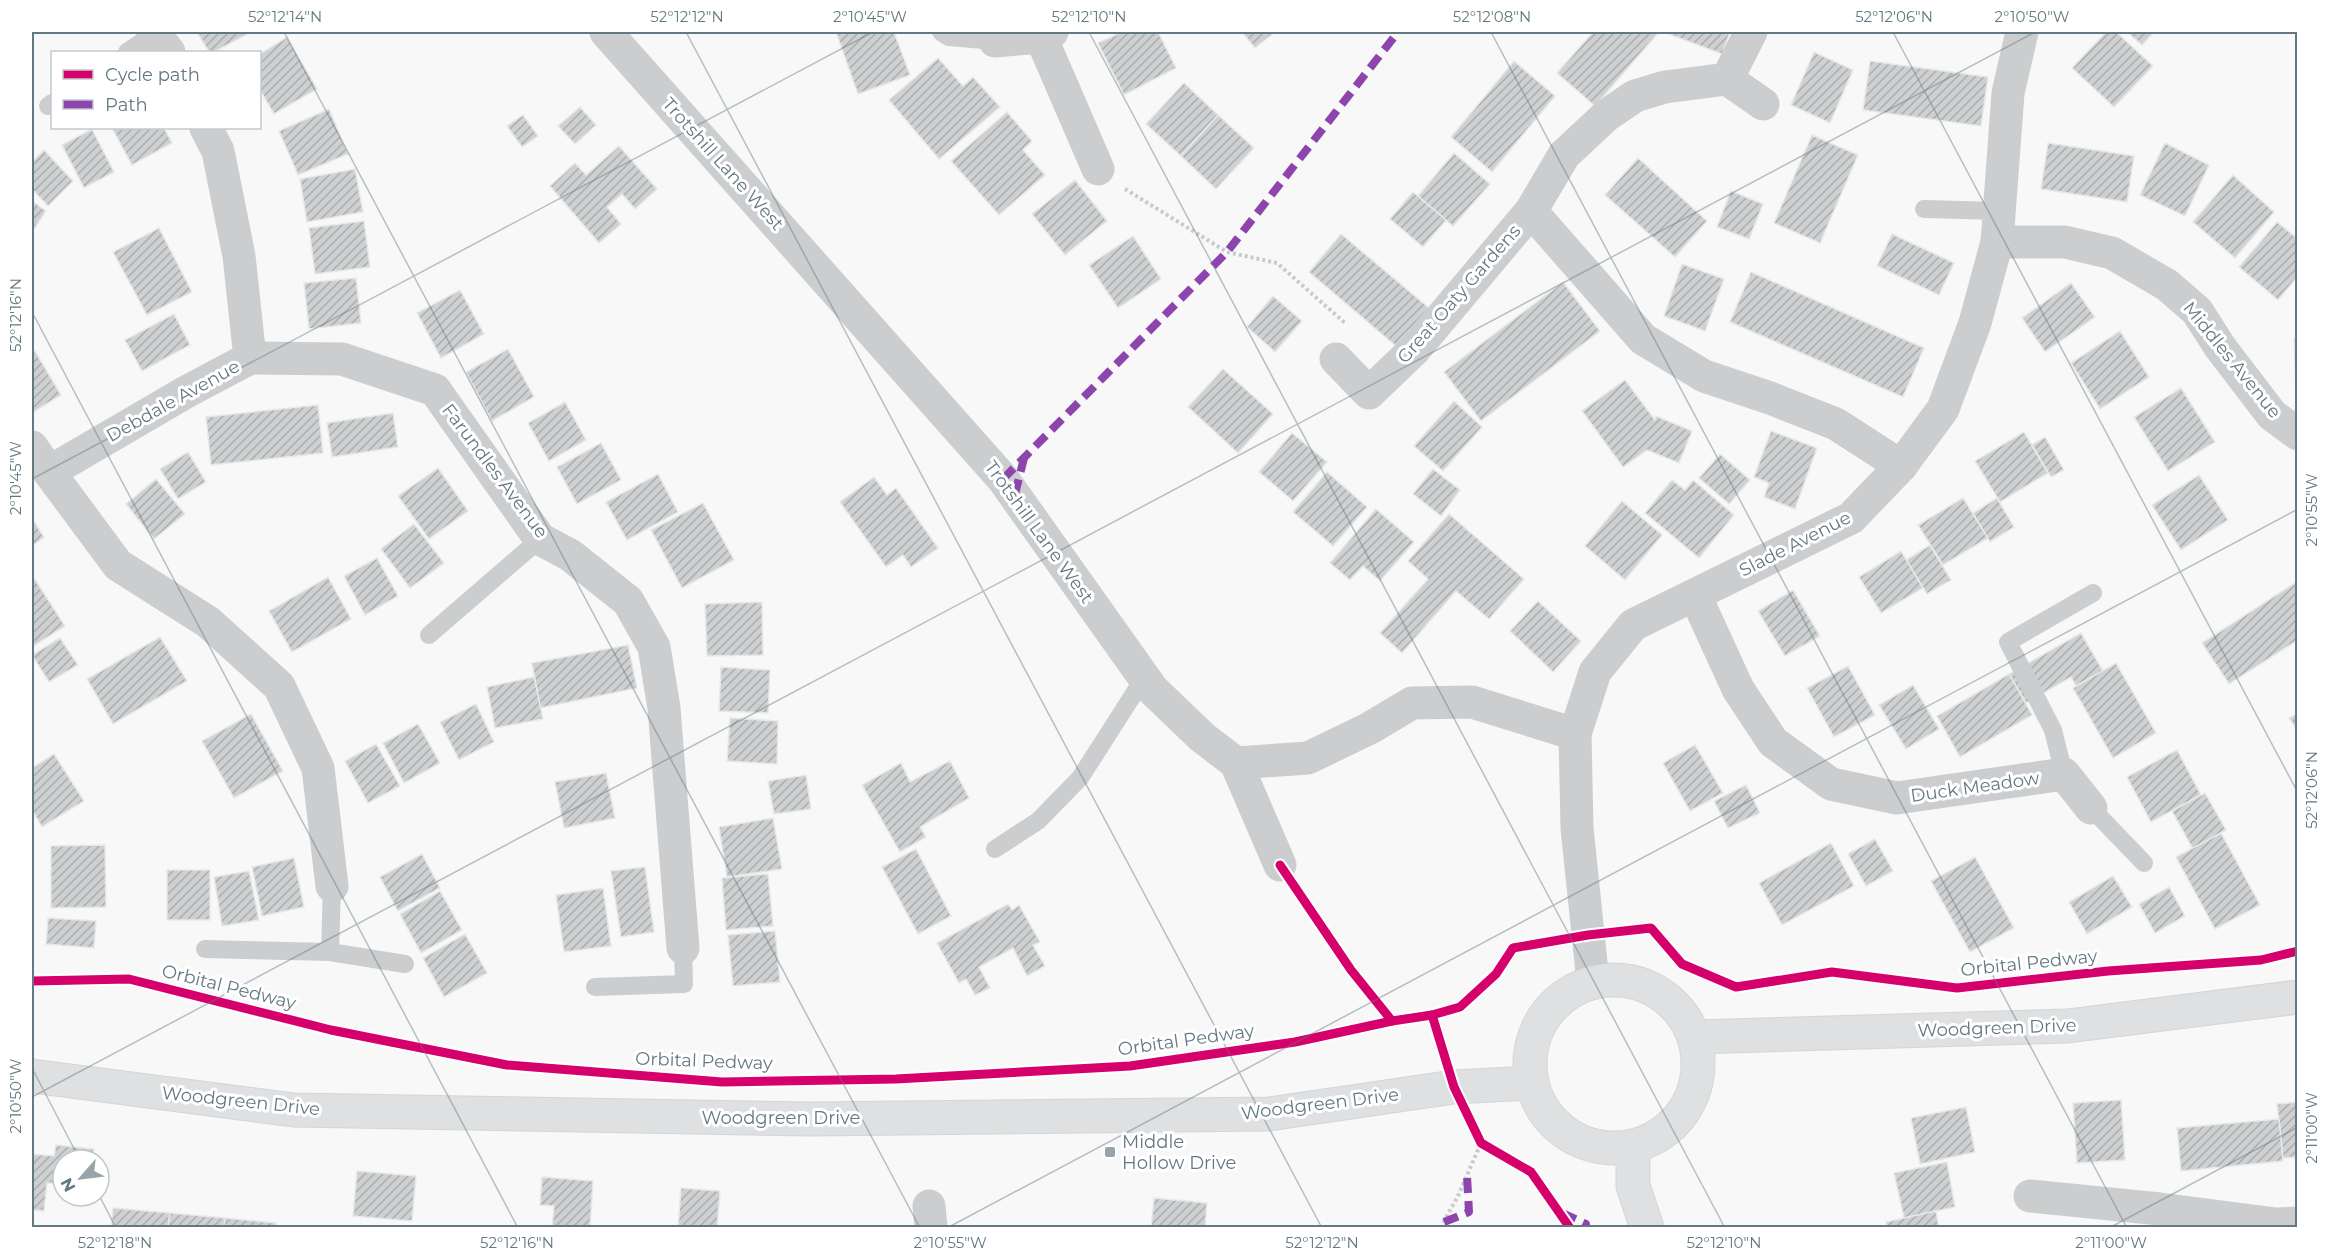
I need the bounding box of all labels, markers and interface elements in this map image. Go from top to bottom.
text: 52°12'14"N [248,7,322,26]
text: 52°12'12"N [650,7,724,26]
text: 2°10'45"W [833,7,907,26]
text: 52°12'10"N [1052,7,1126,26]
text: 52°12'08"N [1453,7,1531,26]
text: 52°12'06"N [1855,7,1933,26]
text: 2°10'50"W [1995,7,2070,26]
legend [51,51,261,129]
text: Cycle path [105,64,200,86]
street label: Trotshill Lane West [658,93,788,235]
text: Path [105,94,148,116]
street label: Great Oaty Gardens [1393,220,1525,368]
text: 52°12'16"N [6,278,25,352]
street label: Middles Avenue [2178,297,2286,423]
street label: Debdale Avenue [102,355,244,447]
street label: Farundles Avenue [437,400,553,543]
text: 2°10'45"W [6,441,25,515]
street label: Trotshill Lane West [980,456,1098,608]
text: 2°10'55"W [2302,473,2321,547]
street label: Slade Avenue [1736,506,1855,582]
text: 52°12'06"N [2302,751,2321,829]
street label: Duck Meadow [1909,767,2041,807]
street label: Orbital Pedway [1959,945,2099,981]
street label: Orbital Pedway [160,960,299,1014]
street label: Woodgreen Drive [1917,1014,2077,1042]
street label: Orbital Pedway [1116,1020,1256,1060]
street label: Orbital Pedway [635,1048,773,1074]
text: 2°10'50"W [6,1058,25,1133]
street label: Woodgreen Drive [161,1082,321,1120]
street label: Woodgreen Drive [1240,1083,1400,1125]
text: 2°11'00"W [2302,1092,2321,1164]
street label: Woodgreen Drive [702,1107,861,1129]
place label: Middle Hollow Drive [1122,1131,1236,1174]
marker: Middle Hollow Drive [1103,1145,1117,1159]
north arrow [51,1148,111,1208]
text: N [57,1175,80,1195]
text: 52°12'18"N [78,1233,152,1252]
text: 52°12'16"N [480,1233,554,1252]
text: 2°10'55"W [913,1233,987,1252]
text: 52°12'12"N [1285,1233,1359,1252]
text: 52°12'10"N [1687,1233,1761,1252]
text: 2°11'00"W [2075,1233,2147,1252]

